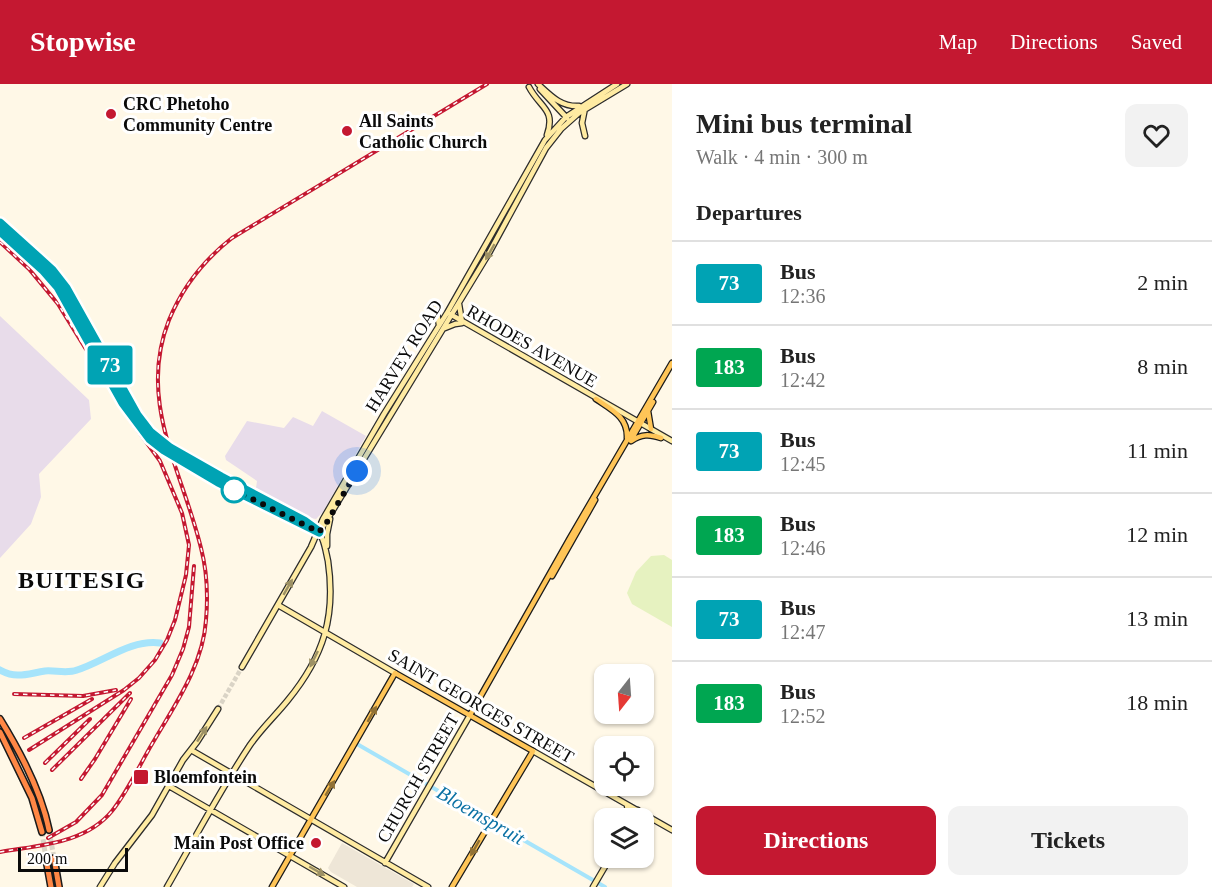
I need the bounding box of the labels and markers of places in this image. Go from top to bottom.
place label: CRC Phetoho Community Centre [123,94,272,135]
marker: CRC Phetoho Community Centre [104,107,118,121]
place label: All Saints Catholic Church [359,111,487,152]
marker: All Saints Catholic Church [340,124,354,138]
unlabelled marker [221,477,247,503]
place label: Bloemfontein [154,767,257,787]
marker: Bloemfontein [132,768,150,786]
place label: Main Post Office [174,833,304,853]
marker: Main Post Office [309,836,323,850]

